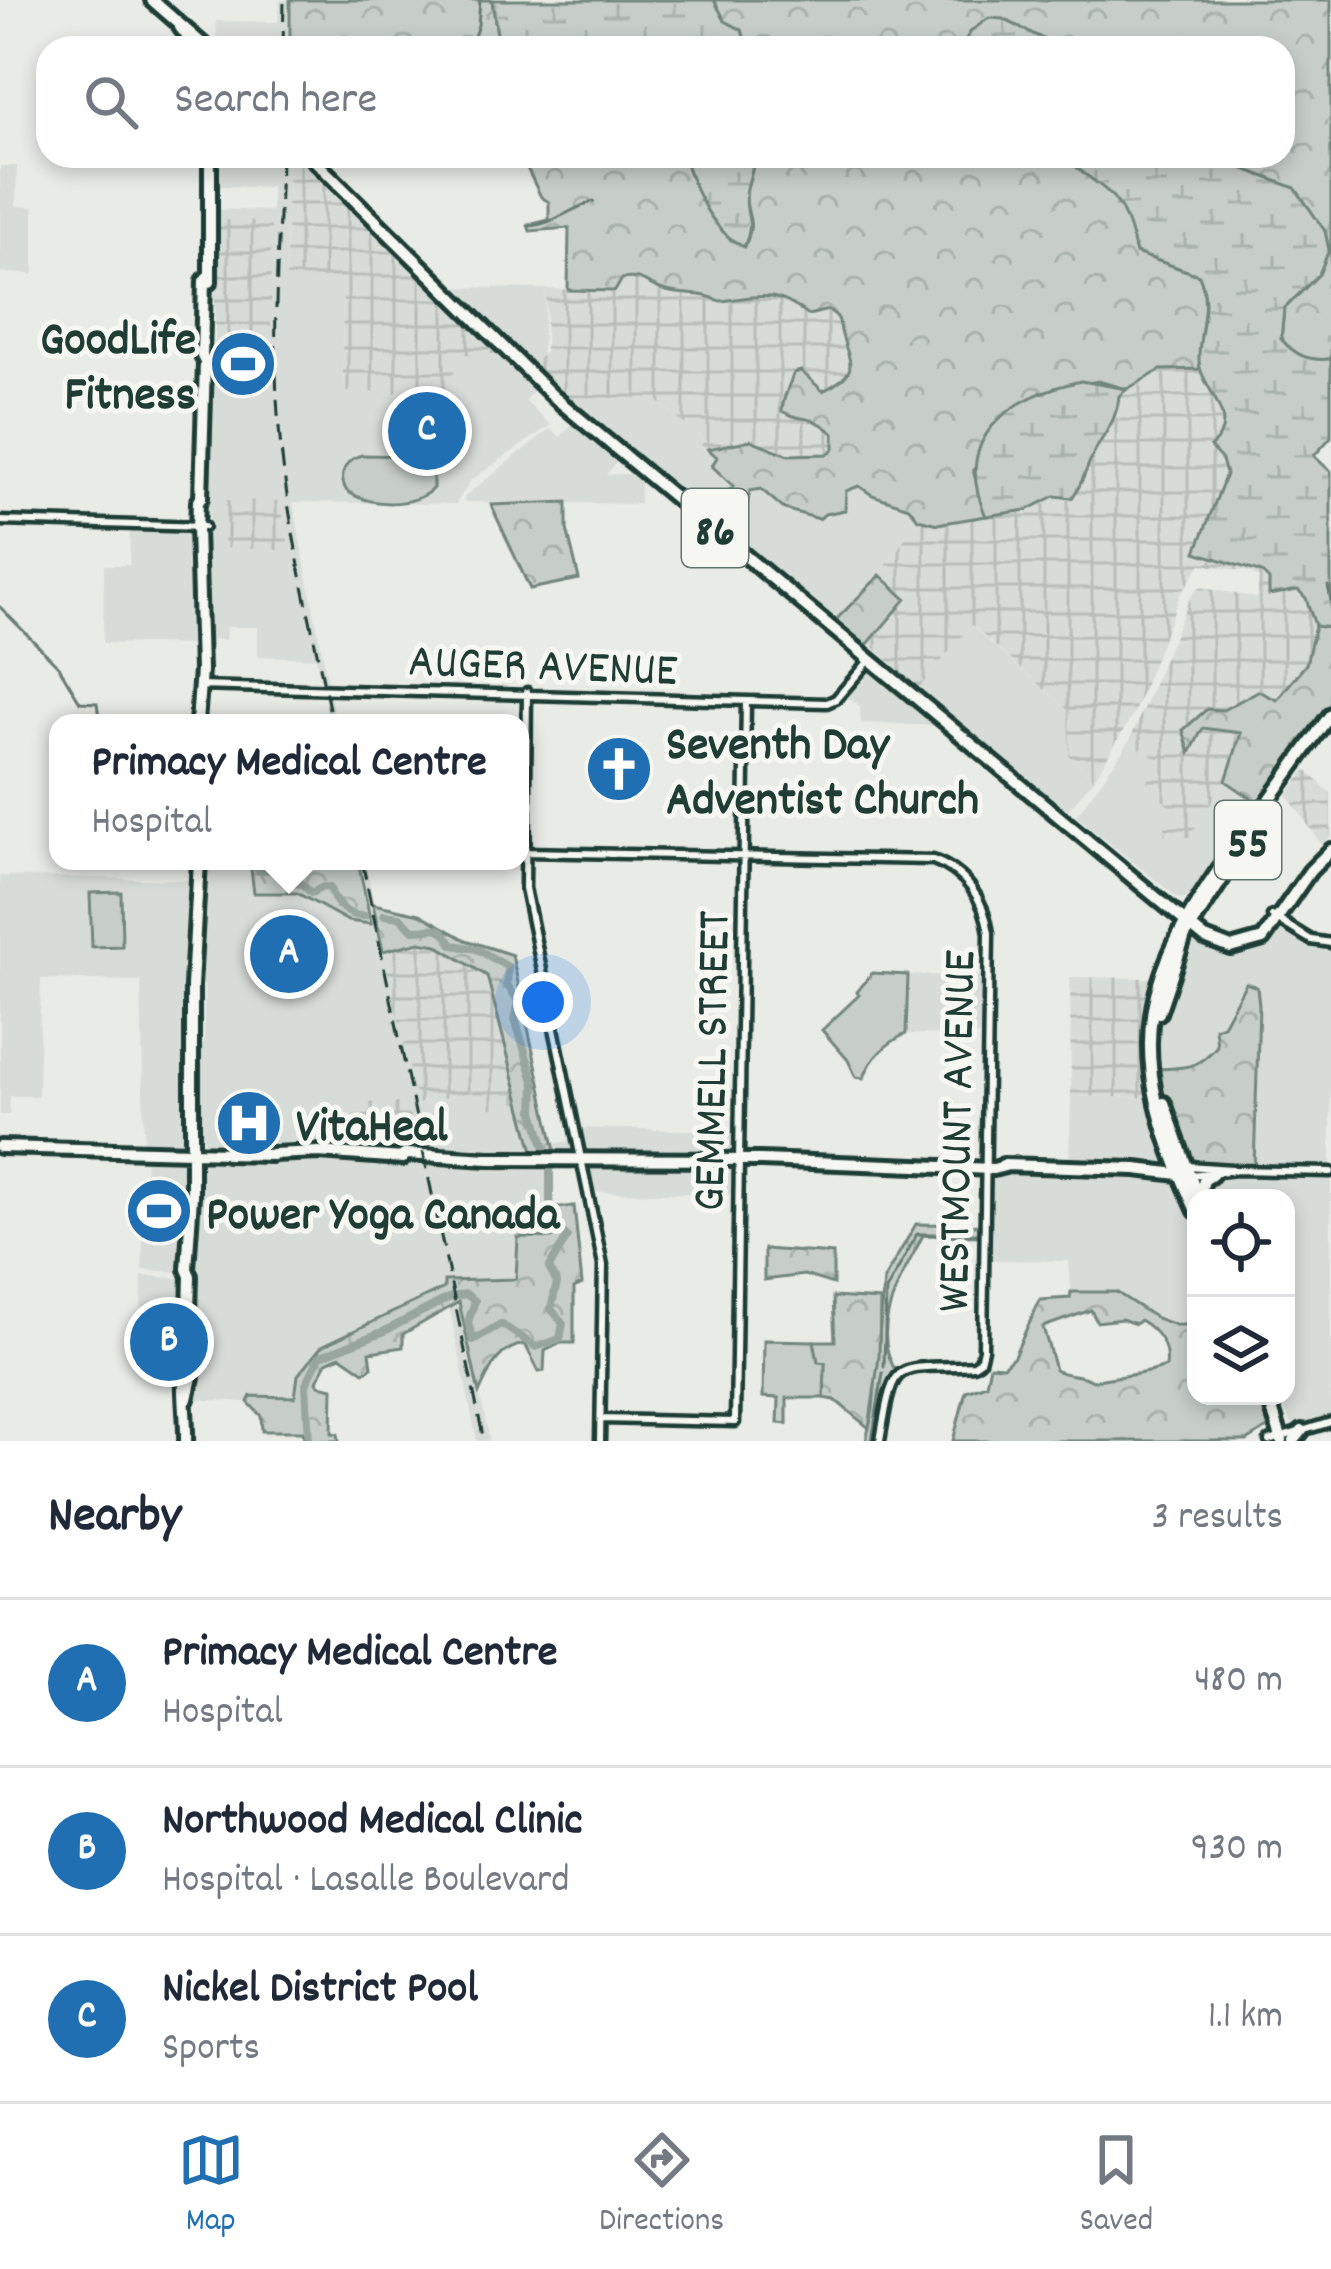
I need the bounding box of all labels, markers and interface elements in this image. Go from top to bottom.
search box [36,36,1295,168]
icon: search [78,69,144,135]
text: Search here [174,70,377,134]
place label: GoodLife Fitness [40,309,196,433]
sports icon: GoodLife Fitness [208,329,278,399]
pin: C [388,386,466,476]
road number: 86 [682,489,748,567]
street label: AUGER AVENUE [407,630,679,709]
popup [49,714,529,870]
place label: Seventh Day Adventist Church [666,714,979,838]
text: Primacy Medical Centre [91,733,487,797]
church icon: Seventh Day Adventist Church [584,734,654,804]
text: Hospital [91,797,212,852]
road number: 55 [1215,801,1281,879]
pin: A [250,909,328,999]
street label: GEMMELL STREET [678,910,753,1212]
street label: WESTMOUNT AVENUE [923,949,998,1313]
your location [513,972,573,1032]
hospital icon: VitaHeal [214,1088,284,1158]
place label: VitaHeal [296,1096,448,1165]
sports icon: Power Yoga Canada [124,1176,194,1246]
place label: Power Yoga Canada [206,1184,561,1253]
map controls [1187,1189,1295,1405]
button: locate [1187,1189,1295,1297]
pin: B [130,1297,208,1387]
button: layers [1187,1297,1295,1405]
text: Nearby [48,1483,181,1555]
text: 3 results [1152,1492,1283,1547]
text: Primacy Medical Centre [162,1623,558,1687]
text: A [76,1655,98,1710]
text: 480 m [1194,1655,1283,1710]
text: Hospital [162,1687,283,1742]
text: Northwood Medical Clinic [162,1791,583,1855]
text: B [78,1823,96,1878]
text: 930 m [1191,1823,1283,1878]
text: Hospital · Lasalle Boulevard [162,1855,570,1910]
text: Nickel District Pool [162,1959,478,2023]
text: C [77,1991,97,2046]
text: 1.1 km [1208,1991,1283,2046]
text: Sports [162,2023,260,2078]
tab: Map [178,2127,244,2246]
tab: Directions [599,2127,724,2246]
tab: Saved [1080,2127,1153,2246]

